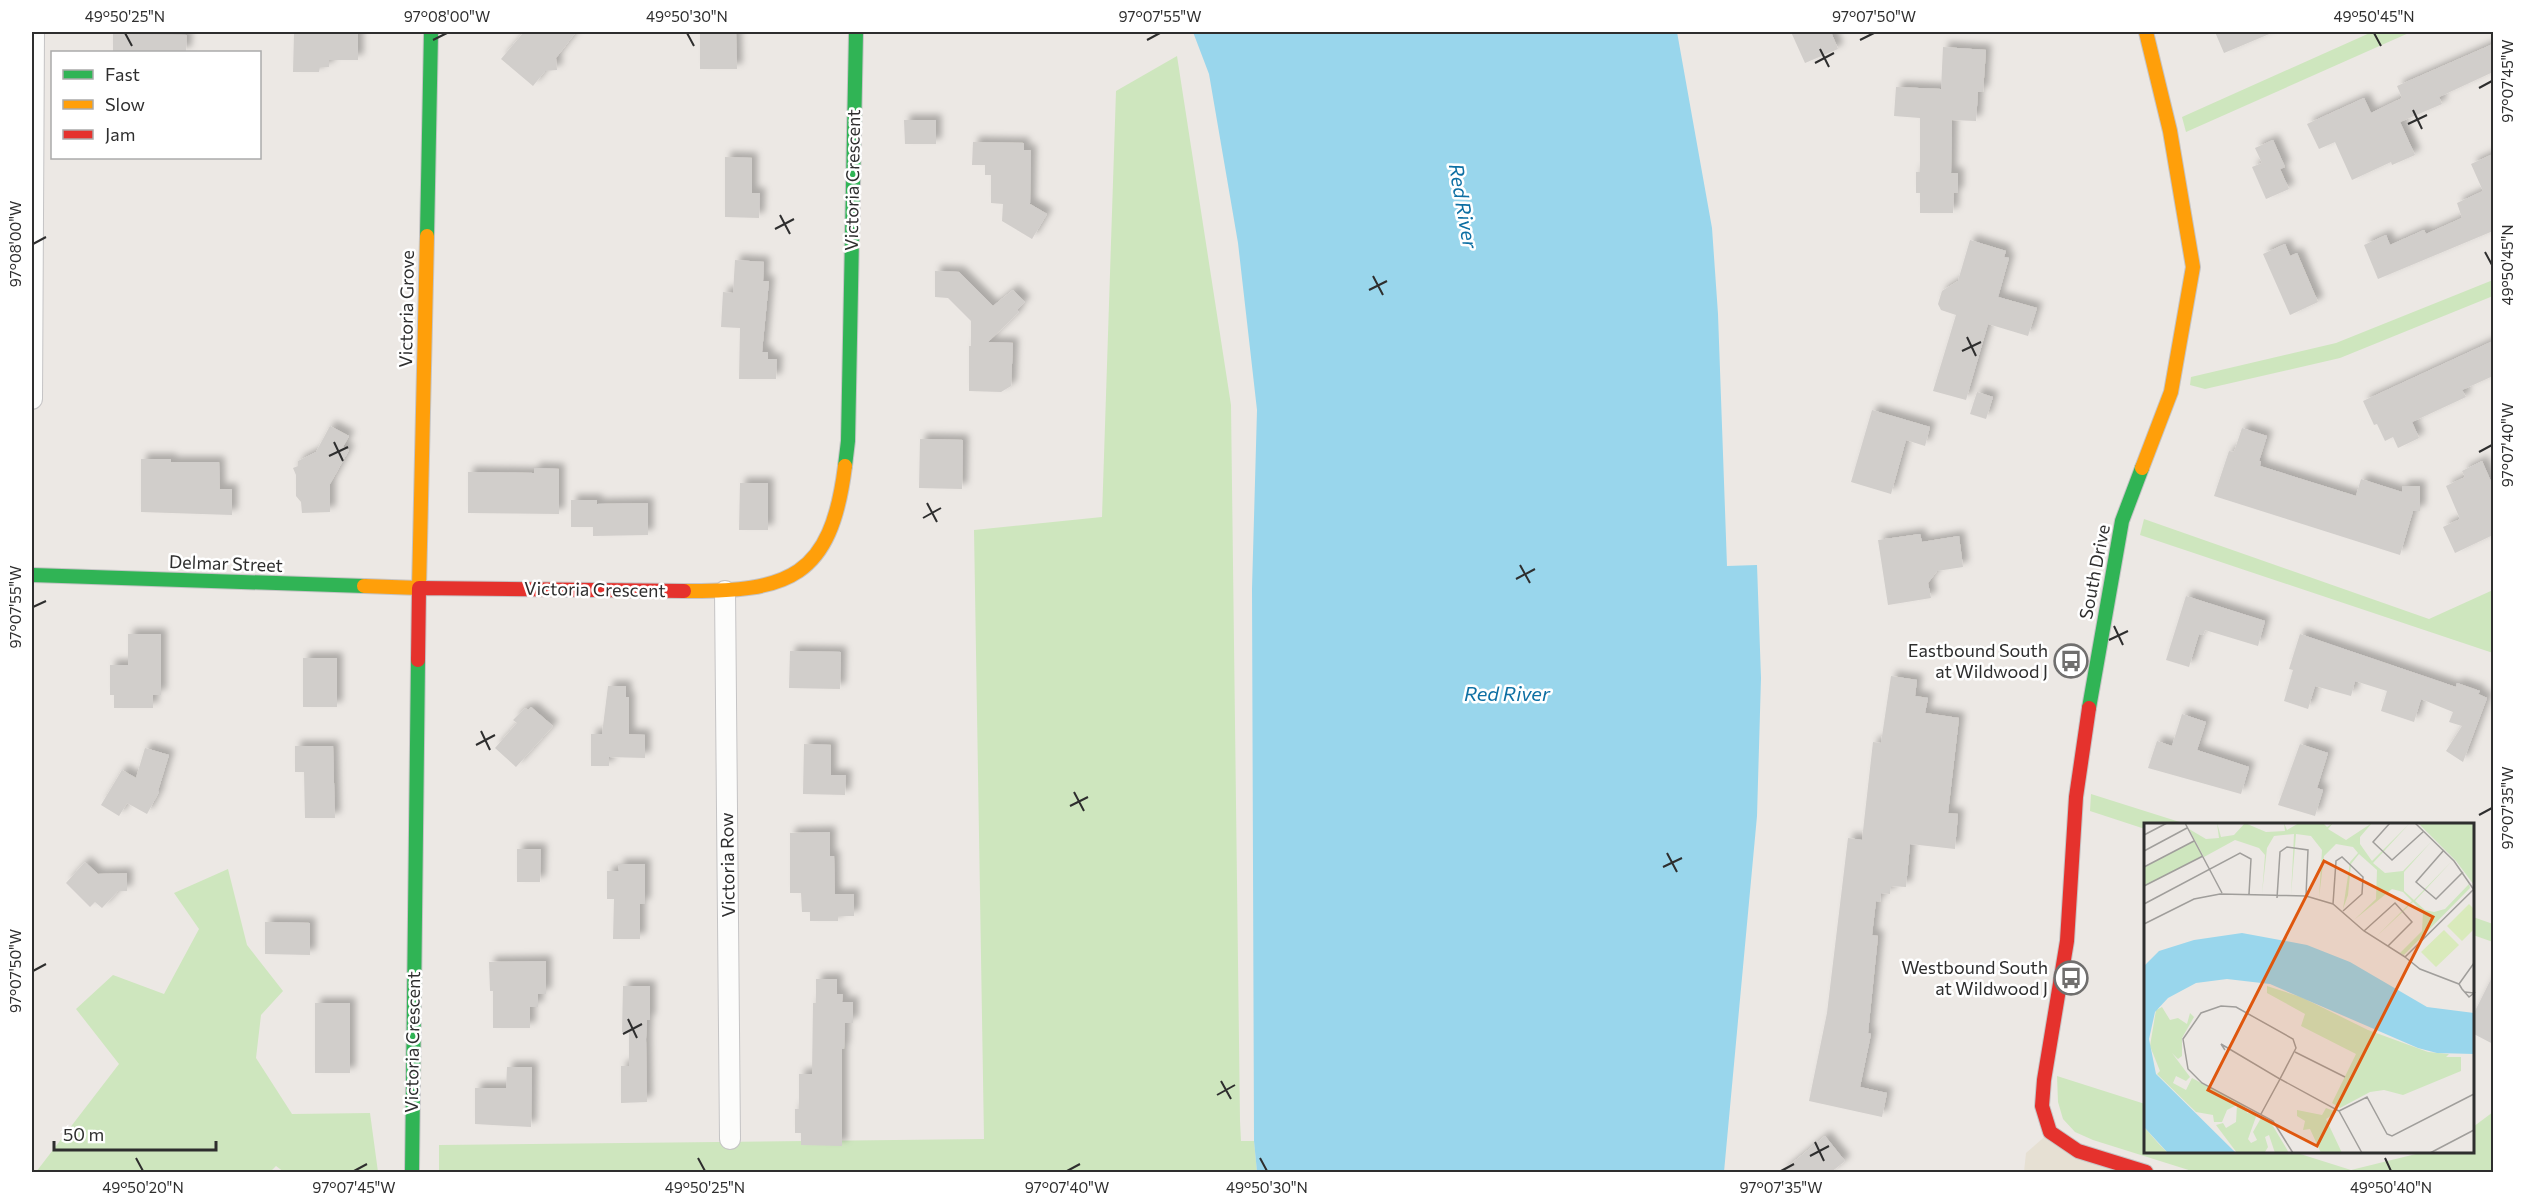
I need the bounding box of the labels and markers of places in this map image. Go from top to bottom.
place label: Eastbound South at Wildwood J [1908,639,2048,682]
bus stop icon: Eastbound South at Wildwood J [2053,643,2089,679]
place label: Westbound South at Wildwood J [1901,956,2048,999]
bus stop icon: Westbound South at Wildwood J [2053,960,2089,996]

